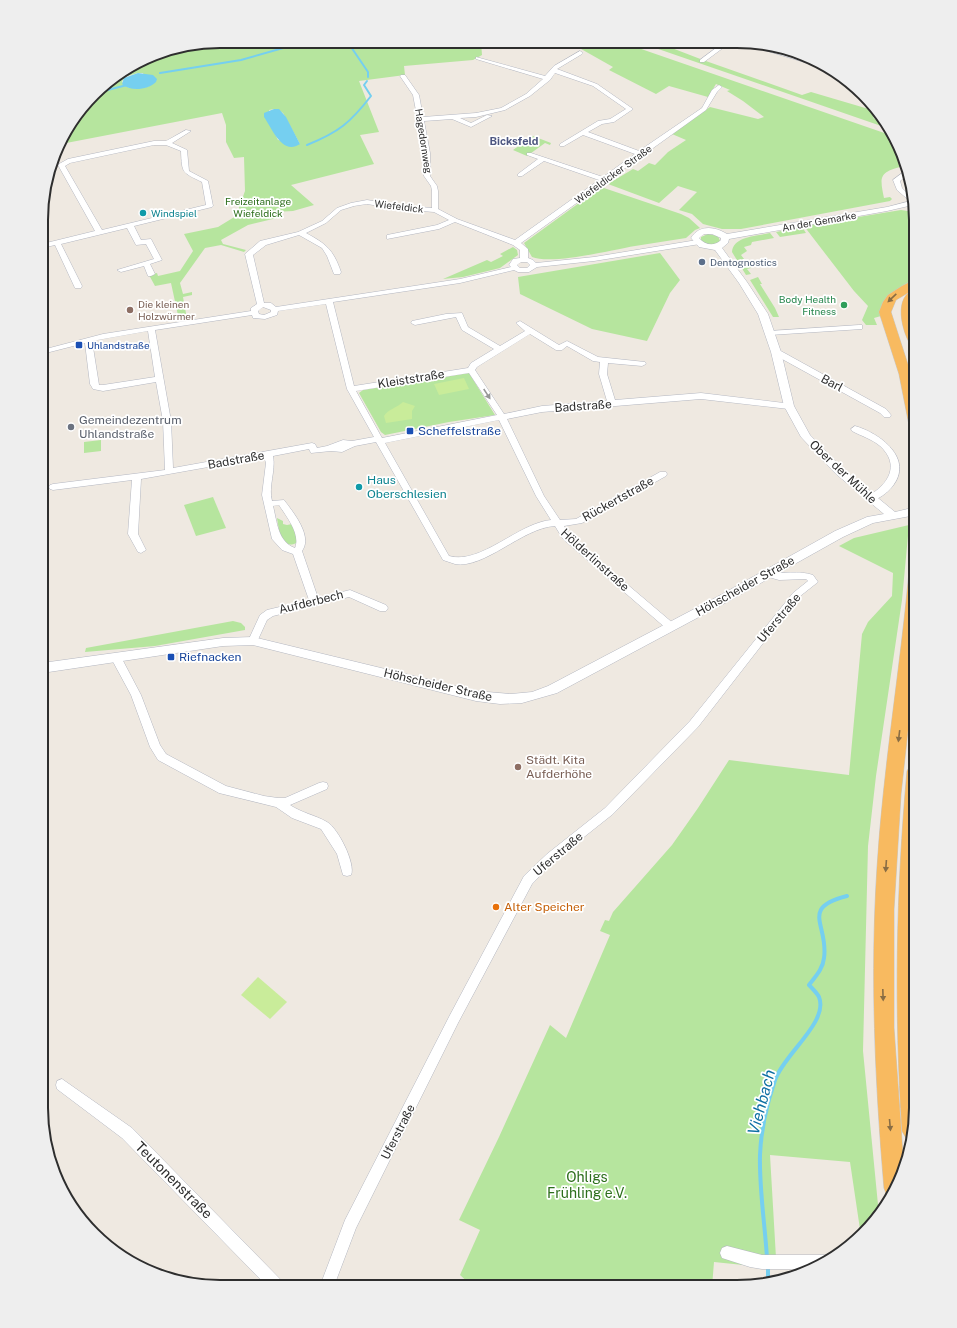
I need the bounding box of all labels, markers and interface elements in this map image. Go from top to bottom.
street label: Hagedornweg [413,108,435,174]
district label: Bicksfeld [489,135,539,147]
street label: Wiefeldicker Straße [572,142,654,206]
park label: Freizeitanlage Wiefeldick [225,195,291,219]
street label: Wiefeldick [374,197,425,215]
place label: Windspiel [151,207,197,219]
marker: Windspiel [138,208,148,218]
street label: An der Gemarke [781,209,857,233]
place label: Dentognostics [710,256,777,268]
marker: Dentognostics [697,257,707,267]
place label: Body Health Fitness [779,293,836,317]
one-way arrow [887,294,897,303]
place label: Die kleinen Holzwürmer [138,298,195,322]
marker: Body Health Fitness [839,300,849,310]
marker: Die kleinen Holzwürmer [125,305,135,315]
place label: Uhlandstraße [87,339,150,351]
marker: Uhlandstraße [74,340,84,350]
street label: Kleiststraße [377,367,446,391]
street label: Barl [819,371,846,395]
one-way arrow [483,388,490,399]
street label: Badstraße [554,397,612,415]
place label: Gemeindezentrum Uhlandstraße [79,413,182,441]
marker: Gemeindezentrum Uhlandstraße [66,422,76,432]
place label: Scheffelstraße [418,424,501,438]
marker: Scheffelstraße [405,426,415,436]
street label: Ober der Mühle [807,437,880,507]
street label: Badstraße [207,448,266,472]
place label: Haus Oberschlesien [367,473,447,501]
street label: Rückertstraße [580,474,656,524]
marker: Haus Oberschlesien [354,482,364,492]
street label: Hölderlinstraße [558,526,632,594]
street label: Höhscheider Straße [693,553,797,619]
street label: Aufderbech [277,587,345,617]
street label: Uferstraße [754,590,804,646]
place label: Riefnacken [179,650,242,664]
marker: Riefnacken [166,652,176,662]
street label: Höhscheider Straße [382,666,494,704]
one-way arrow [896,730,902,742]
place label: Städt. Kita Aufderhöhe [526,753,592,781]
marker: Städt. Kita Aufderhöhe [513,762,523,772]
street label: Uferstraße [530,829,586,879]
one-way arrow [883,859,890,872]
place label: Alter Speicher [504,900,585,914]
marker: Alter Speicher [491,902,501,912]
one-way arrow [880,989,887,1001]
water label: Viehbach [744,1067,779,1137]
street label: Uferstraße [378,1102,418,1162]
one-way arrow [886,1119,893,1131]
street label: Teutonenstraße [132,1138,216,1222]
park label: Ohligs Frühling e.V. [547,1169,627,1201]

